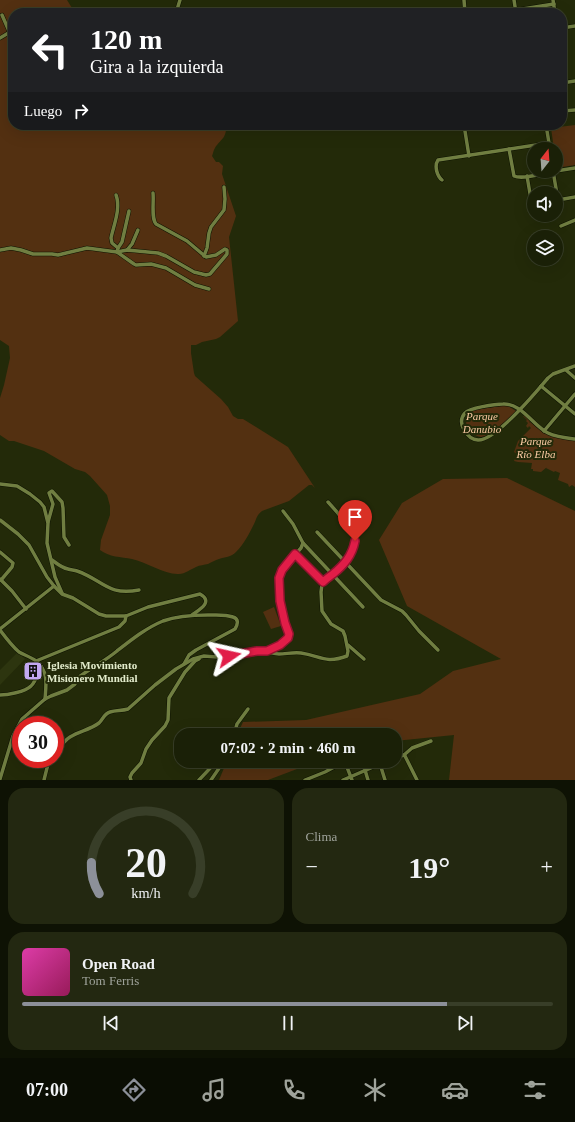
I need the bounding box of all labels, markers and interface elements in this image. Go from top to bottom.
icon: left [24,24,76,76]
text: 120 m [90,24,162,55]
text: Gira a la izquierda [90,57,223,77]
icon: right [70,100,92,122]
text: Luego [24,103,62,119]
north arrow [527,142,563,178]
map controls [527,142,563,266]
button: sound [527,186,563,222]
button: layers [527,230,563,266]
park label: Parque Danubio [462,410,502,435]
park label: Parque Río Elba [516,435,556,460]
pin [338,500,372,541]
icon: arrive [344,506,366,528]
position arrow [208,635,250,677]
place label: Iglesia Movimiento Misionero Mundial [47,659,138,684]
building icon: Iglesia Movimiento Misionero Mundial [22,660,44,682]
speed limit sign: 30 [12,716,64,768]
text: 07:02 · 2 min · 460 m [221,740,356,756]
text: Clima [306,829,337,844]
text: 20 [125,840,167,886]
text: 19° [408,851,450,884]
text: − [306,854,318,879]
text: + [541,854,553,879]
text: km/h [131,885,160,901]
text: Open Road [82,956,155,972]
text: Tom Ferris [82,973,139,988]
icon: previous [100,1012,122,1034]
icon: pause [277,1012,299,1034]
icon: next [454,1012,476,1034]
icon: directions [120,1076,148,1104]
icon: music [200,1076,228,1104]
icon: phone [280,1076,308,1104]
icon: climate [361,1076,389,1104]
icon: car [441,1076,469,1104]
icon: filters [521,1076,549,1104]
text: 07:00 [26,1080,68,1100]

